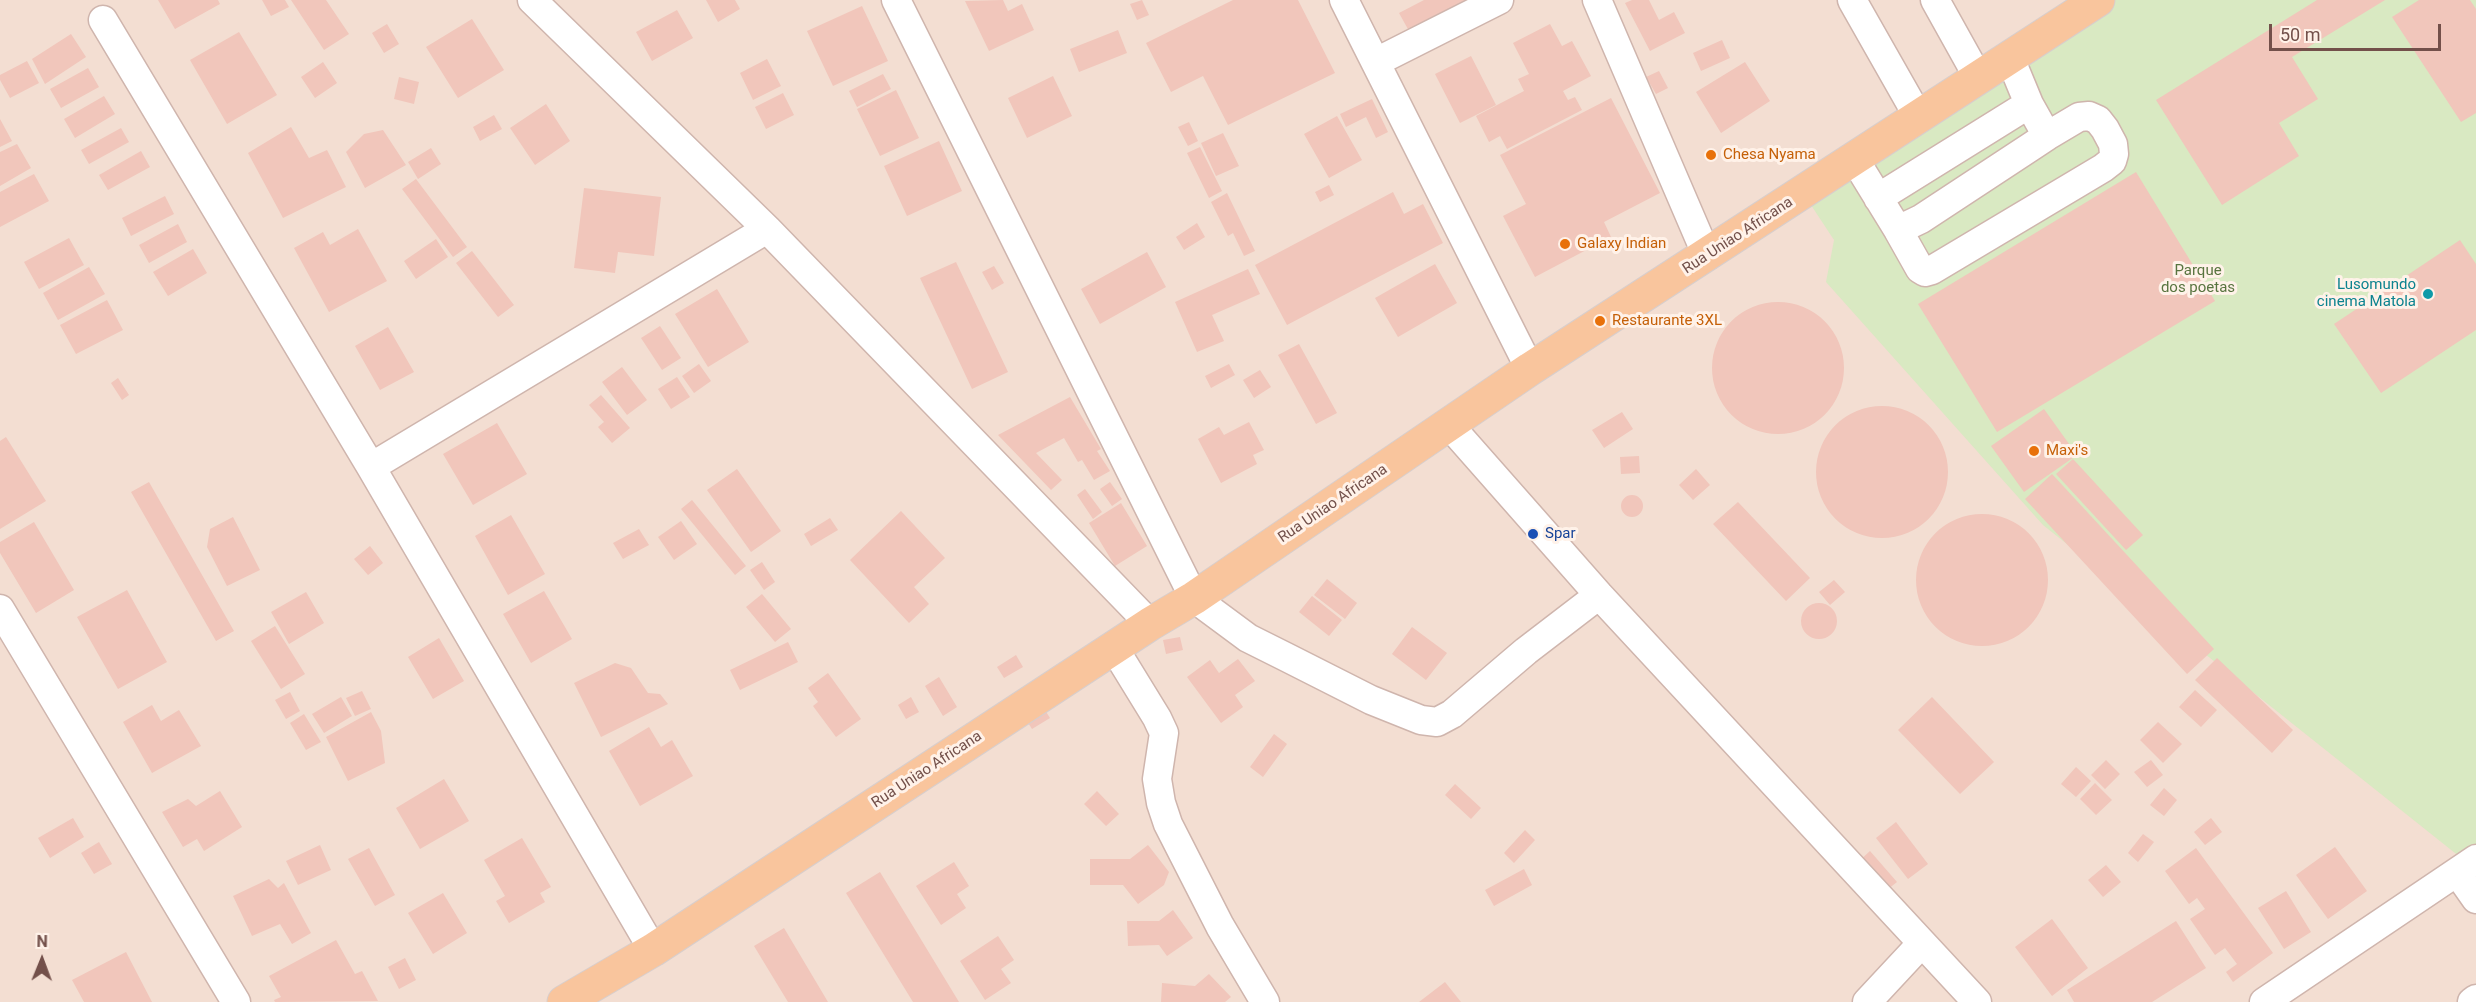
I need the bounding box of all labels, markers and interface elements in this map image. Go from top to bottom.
scale bar [2272,12,2444,50]
text: 50 m [2280,24,2320,45]
place label: Chesa Nyama [1723,146,1816,164]
marker: Chesa Nyama [1704,148,1718,162]
street label: Rua Uniao Africana [1680,194,1796,278]
place label: Galaxy Indian [1577,235,1666,253]
marker: Galaxy Indian [1558,237,1572,251]
park label: Parque dos poetas [2161,262,2235,297]
place label: Lusomundo cinema Matola [2317,276,2416,311]
marker: Lusomundo cinema Matola [2421,287,2435,301]
place label: Restaurante 3XL [1612,312,1722,330]
marker: Restaurante 3XL [1593,314,1607,328]
place label: Maxi's [2046,442,2088,460]
marker: Maxi's [2027,444,2041,458]
street label: Rua Uniao Africana [1275,461,1391,547]
place label: Spar [1545,525,1576,543]
marker: Spar [1526,527,1540,541]
street label: Rua Uniao Africana [869,728,985,812]
north arrow [12,930,72,990]
text: N [37,932,48,951]

